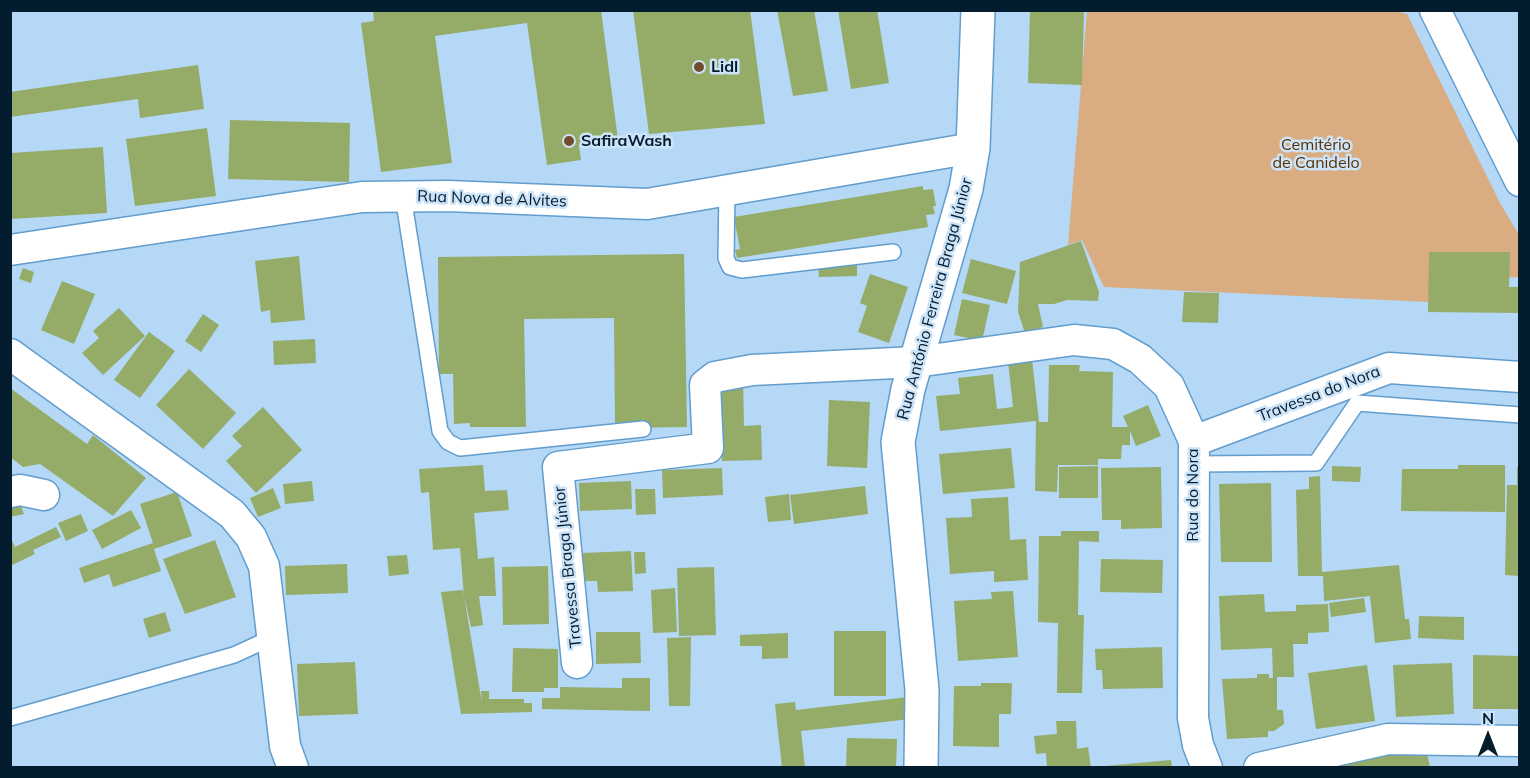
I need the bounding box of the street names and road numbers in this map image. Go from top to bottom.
street label: Rua António Ferreira Braga Júnior [893,176,977,422]
street label: Rua Nova de Alvites [417,187,567,211]
street label: Travessa do Nora [1255,362,1383,426]
street label: Rua do Nora [1183,448,1203,542]
street label: Travessa Braga Júnior [550,485,586,649]

